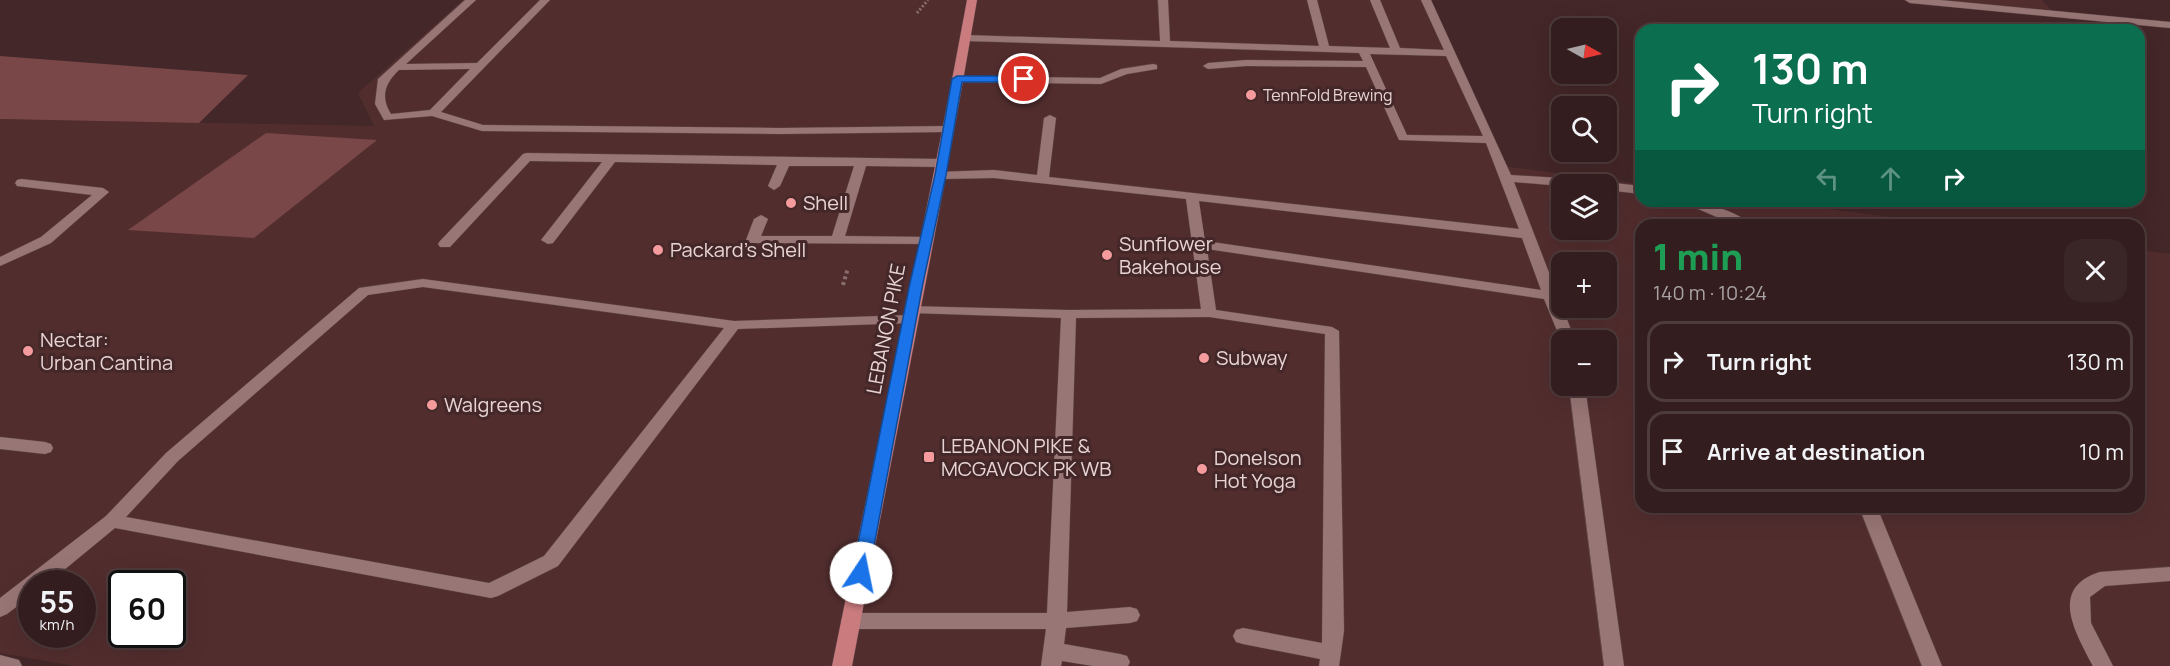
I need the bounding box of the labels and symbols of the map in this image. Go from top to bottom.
north arrow [1551,18,1617,84]
pin [998,53,1049,104]
place label: TennFold Brewing [1263,84,1393,106]
marker: TennFold Brewing [1244,88,1258,102]
place label: Shell [803,189,848,216]
marker: Shell [784,196,798,210]
place label: Sunflower Bakehouse [1119,230,1222,280]
place label: Packard's Shell [670,236,806,263]
marker: Packard's Shell [651,243,665,257]
marker: Sunflower Bakehouse [1100,248,1114,262]
street label: LEBANON PIKE [860,261,911,396]
place label: Nectar: Urban Cantina [40,326,173,376]
marker: Nectar: Urban Cantina [21,344,35,358]
place label: Subway [1216,344,1288,371]
marker: Subway [1197,351,1211,365]
place label: Walgreens [444,391,542,418]
marker: Walgreens [425,398,439,412]
place label: LEBANON PIKE & MCGAVOCK PK WB [941,432,1112,482]
place label: Donelson Hot Yoga [1214,444,1302,494]
marker: LEBANON PIKE & MCGAVOCK PK WB [922,450,936,464]
marker: Donelson Hot Yoga [1195,462,1209,476]
position arrow [829,541,893,605]
speed limit sign: 60 [108,570,186,648]

